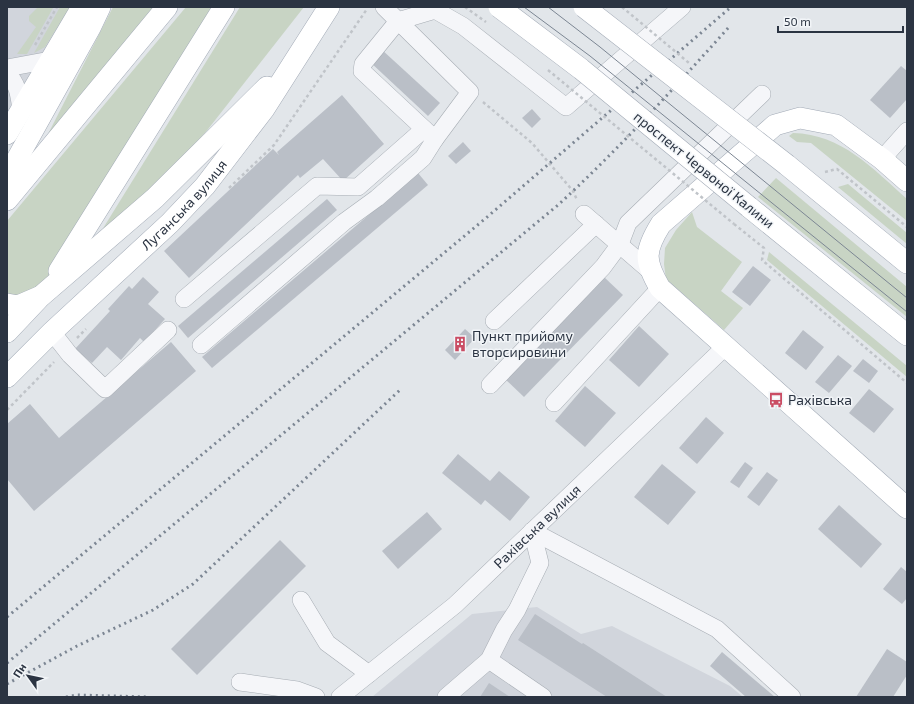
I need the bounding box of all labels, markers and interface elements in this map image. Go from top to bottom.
scale bar [778,8,903,34]
text: 50 m [784,14,811,28]
street label: проспект Червоної Калини [631,108,778,232]
street label: Луганська вулиця [137,156,230,254]
place label: Пункт прийому вторсировини [472,327,574,360]
building icon: Пункт прийому вторсировини [451,335,469,353]
bus stop icon: Рахівська [767,391,785,409]
place label: Рахівська [788,391,852,408]
street label: Рахівська вулиця [490,481,584,572]
north arrow [8,656,48,696]
text: Пн [10,661,29,680]

